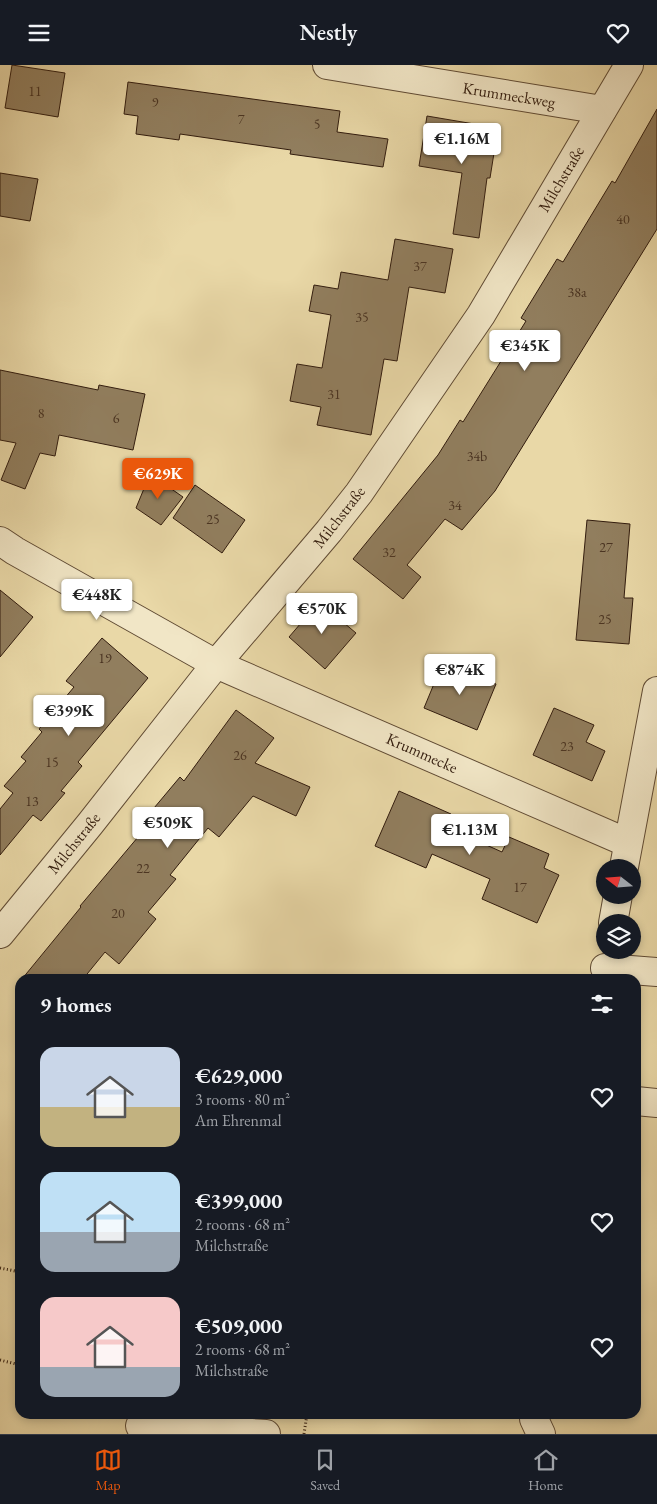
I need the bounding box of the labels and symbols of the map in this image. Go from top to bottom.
street label: Krummeckweg [461,77,558,113]
house number: 11 [28,82,42,100]
house number: 9 [152,93,159,111]
house number: 7 [238,110,245,128]
house number: 5 [314,115,320,133]
pin: €1.16M [421,123,503,165]
street label: Milchstraße [533,142,589,216]
house number: 40 [616,210,630,228]
house number: 37 [413,257,427,275]
house number: 38a [567,283,587,301]
house number: 35 [355,308,369,326]
pin: €345K [490,329,560,372]
house number: 31 [327,385,341,403]
house number: 8 [38,404,45,422]
house number: 6 [113,409,120,427]
house number: 34b [467,447,487,465]
pin: €629K [123,457,193,500]
street label: Milchstraße [308,482,370,552]
house number: 34 [448,496,462,514]
house number: 25 [206,510,220,528]
house number: 27 [599,538,613,556]
house number: 32 [382,543,396,561]
pin: €448K [62,579,132,621]
pin: €570K [287,593,357,635]
house number: 25 [598,610,612,628]
house number: 19 [98,649,112,667]
pin: €874K [425,653,495,696]
pin: €399K [34,695,104,737]
street label: Krummecke [383,728,461,778]
house number: 23 [560,737,574,755]
house number: 26 [233,746,247,764]
house number: 15 [45,753,59,771]
house number: 13 [25,792,39,810]
pin: €509K [133,807,203,849]
street label: Milchstraße [43,808,105,878]
pin: €1.13M [429,813,511,856]
house number: 22 [136,859,150,877]
north arrow [596,859,641,904]
house number: 17 [513,878,527,896]
house number: 20 [111,904,125,922]

